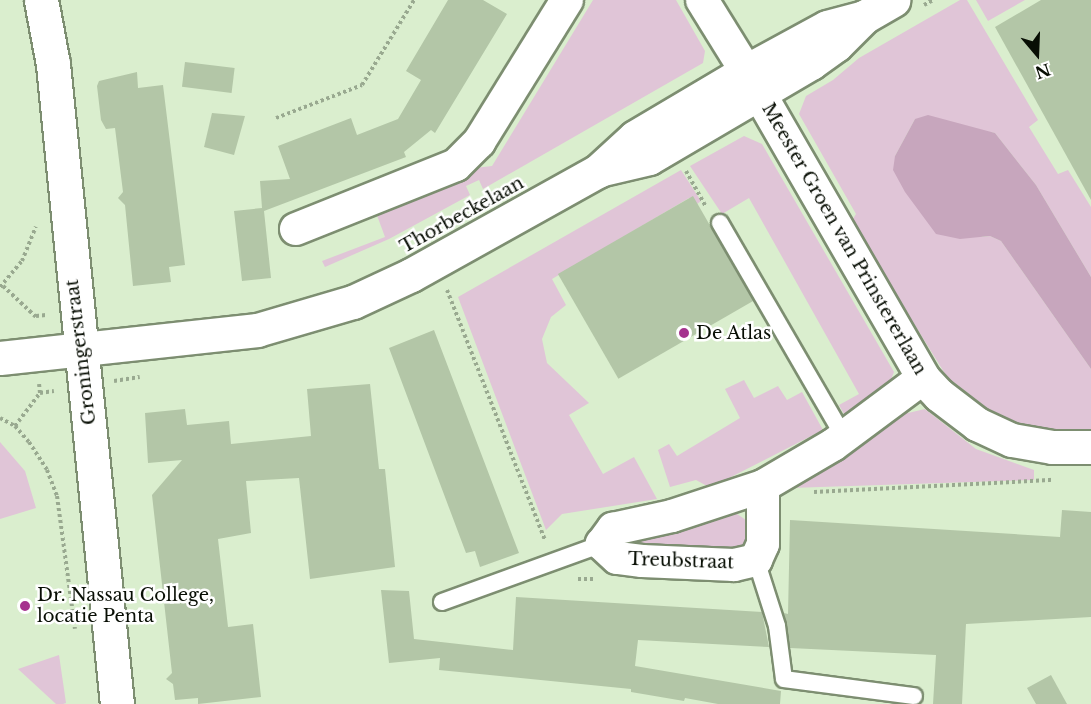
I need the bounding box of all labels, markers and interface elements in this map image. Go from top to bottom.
north arrow [1007,24,1067,84]
text: N [1032,59,1053,83]
street label: Meester Groen van Prinstererlaan [757,99,931,379]
street label: Thorbeckelaan [396,172,528,258]
street label: Groningerstraat [61,278,101,426]
place label: De Atlas [696,322,772,344]
marker: De Atlas [677,326,691,340]
street label: Treubstraat [628,548,734,574]
place label: Dr. Nassau College, locatie Penta [37,585,214,628]
marker: Dr. Nassau College, locatie Penta [18,599,32,613]

